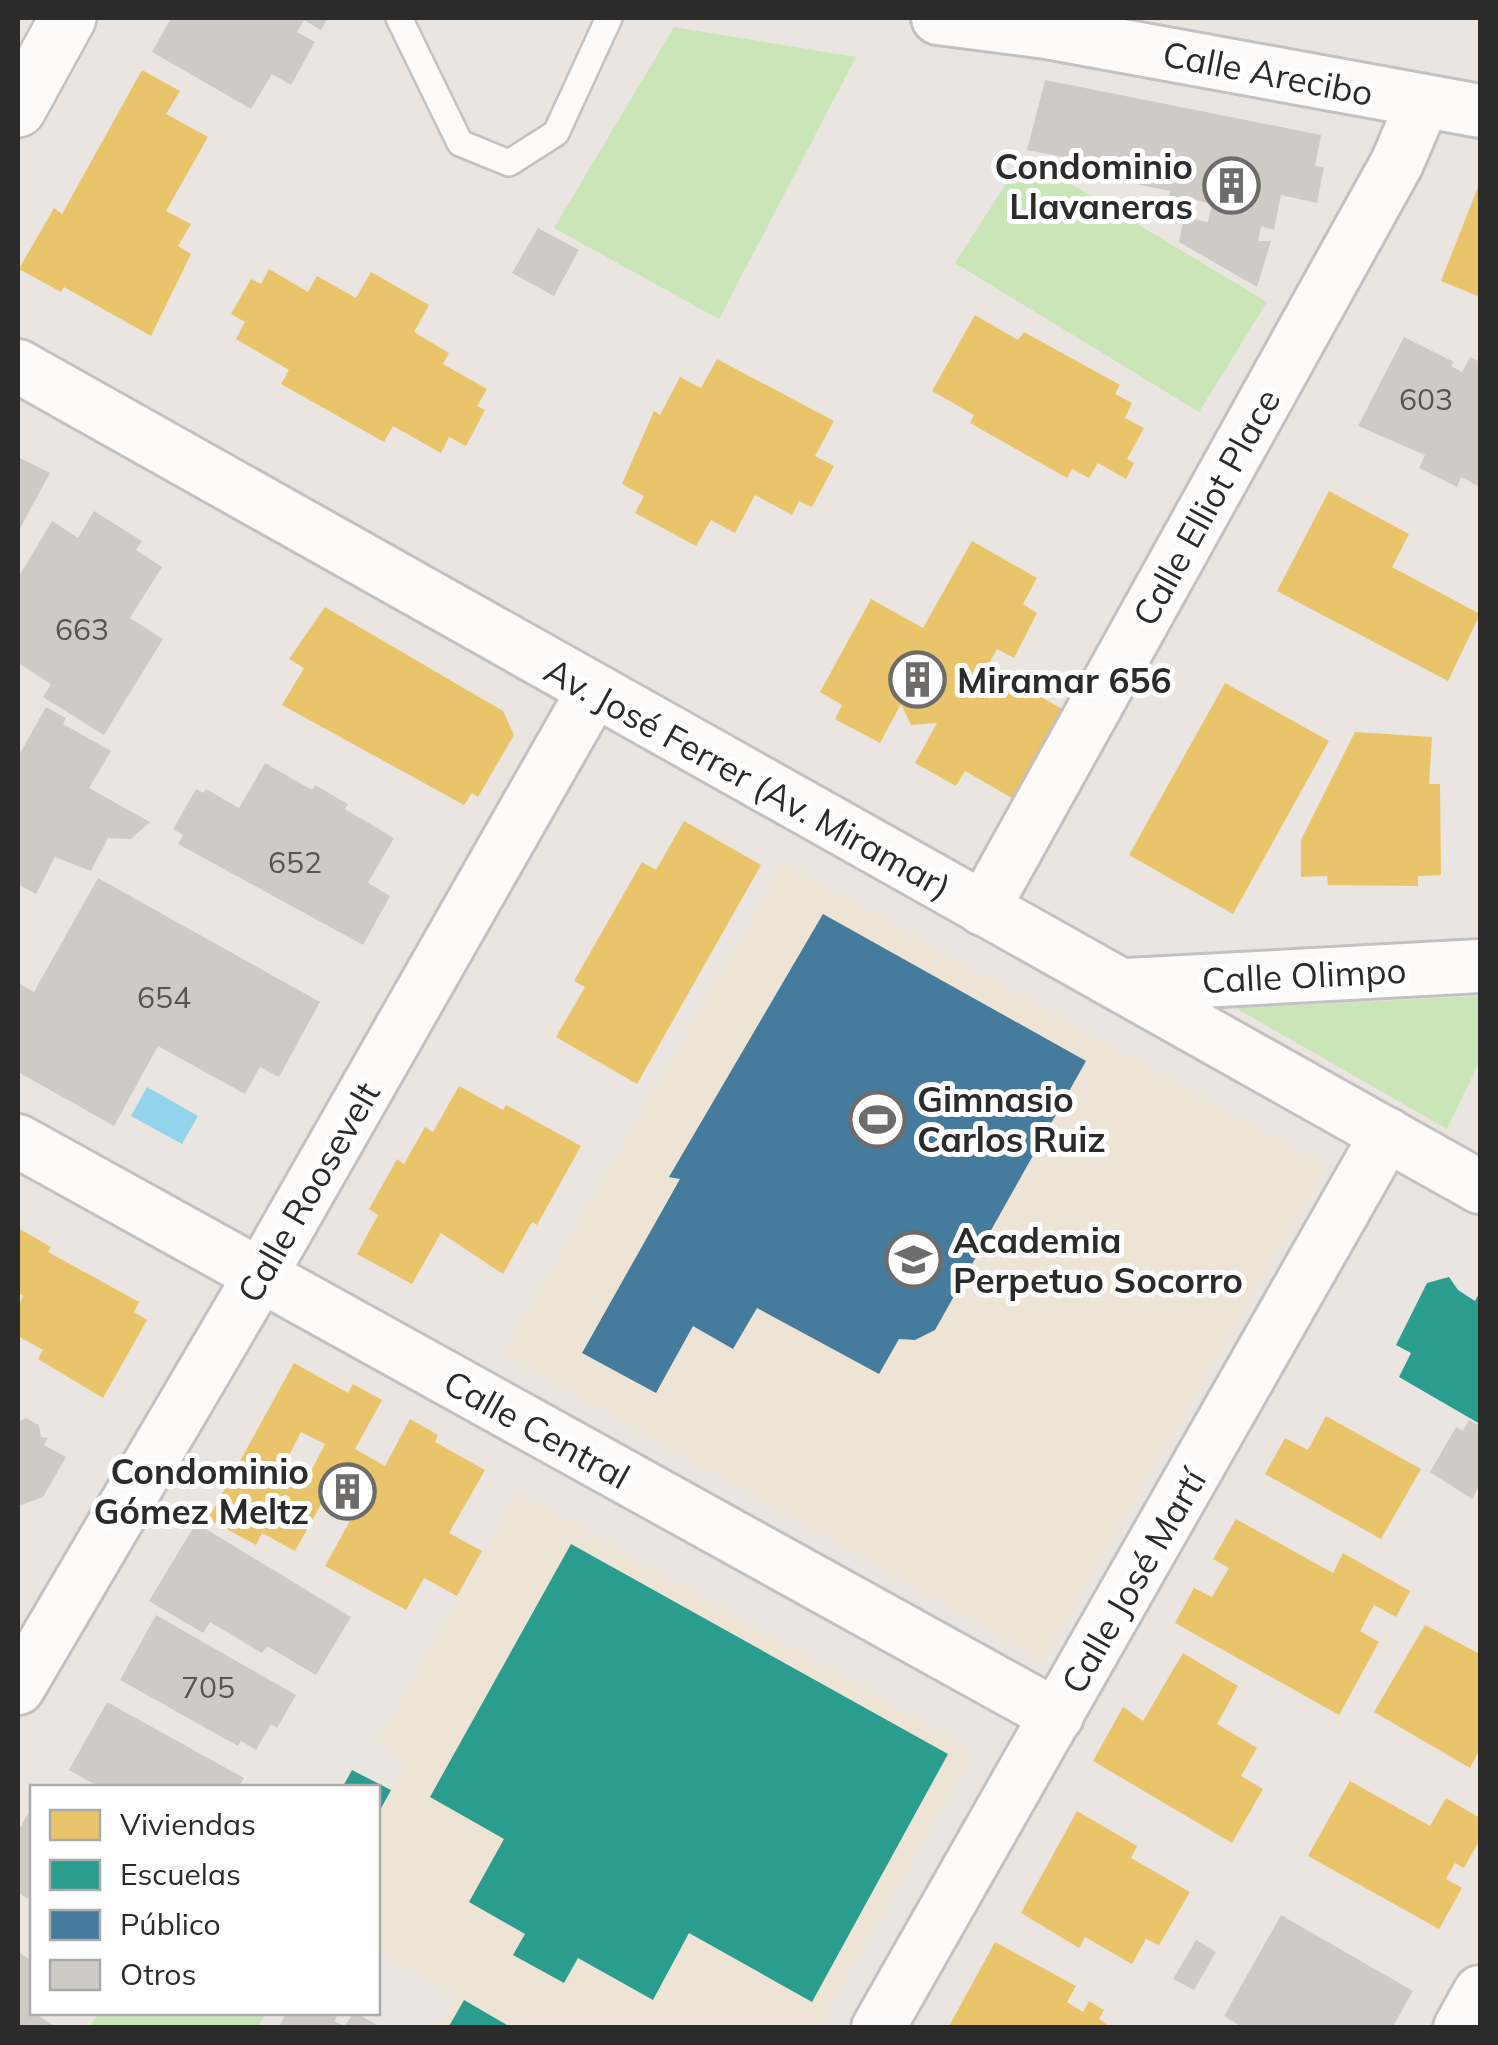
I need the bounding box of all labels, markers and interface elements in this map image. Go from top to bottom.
street label: Calle Arecibo [1159,31,1377,115]
place label: Condominio Llavaneras [994,144,1193,228]
building icon: Condominio Llavaneras [1202,156,1262,216]
house number: 603 [1399,380,1453,418]
street label: Calle Elliot Place [1123,381,1289,633]
house number: 663 [55,610,109,648]
street label: Av. José Ferrer (Av. Miramar) [537,648,959,908]
building icon: Miramar 656 [888,650,948,710]
place label: Miramar 656 [957,658,1171,702]
house number: 652 [268,843,322,881]
street label: Calle Olimpo [1201,948,1407,1002]
house number: 654 [137,978,191,1016]
street label: Calle Roosevelt [227,1074,389,1310]
place label: Gimnasio Carlos Ruiz [917,1077,1106,1161]
sports icon: Gimnasio Carlos Ruiz [848,1089,908,1149]
place label: Academia Perpetuo Socorro [953,1218,1243,1302]
school or university icon: Academia Perpetuo Socorro [884,1230,944,1290]
street label: Calle Central [436,1360,638,1498]
place label: Condominio Gómez Meltz [93,1449,309,1533]
street label: Calle José Martí [1051,1460,1216,1701]
building icon: Condominio Gómez Meltz [318,1461,378,1521]
house number: 705 [181,1668,235,1706]
legend [30,1785,380,2015]
text: Viviendas [120,1805,256,1843]
text: Escuelas [120,1855,241,1893]
text: Público [120,1905,221,1943]
text: Otros [120,1955,196,1993]

